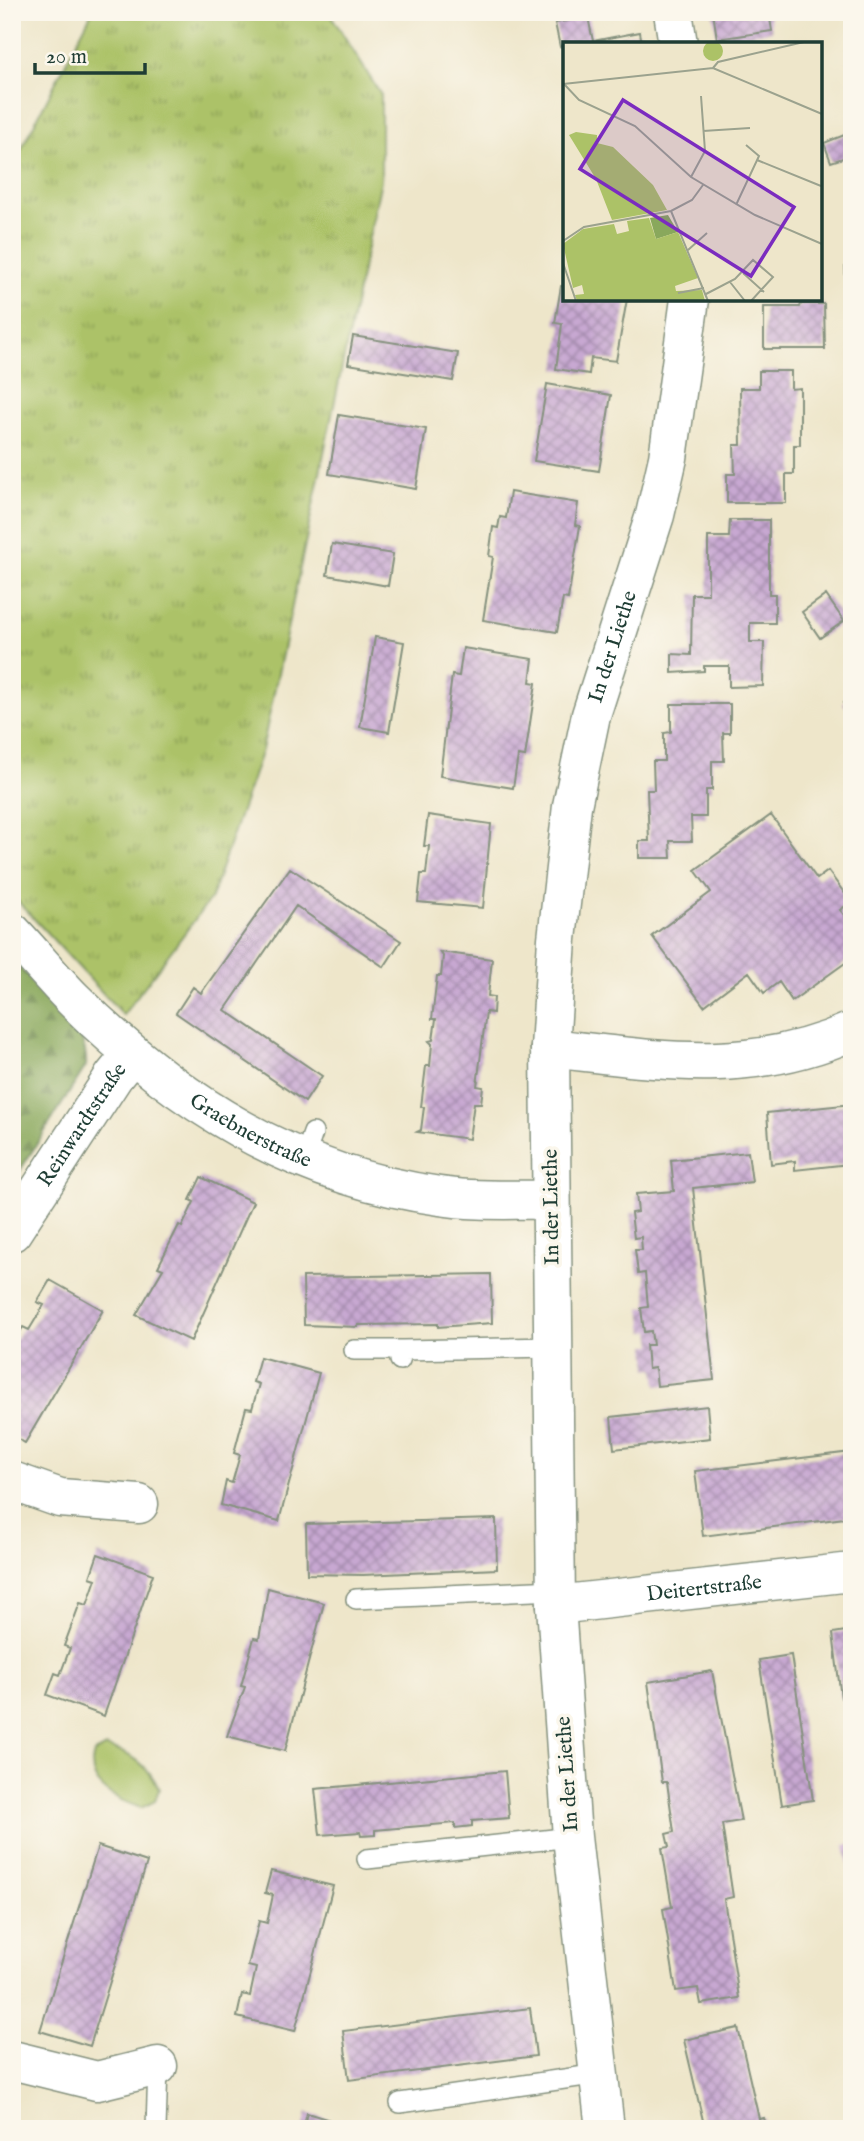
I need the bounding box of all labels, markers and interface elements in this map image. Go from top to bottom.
scale bar [35,32,145,76]
inset map [563,42,822,301]
text: 20 m [46,44,87,71]
street label: In der Liethe [582,587,643,706]
street label: Reinwardtstraße [32,1057,133,1192]
street label: Graebnerstraße [184,1087,316,1175]
street label: In der Liethe [537,1148,567,1265]
street label: Deitertstraße [645,1569,763,1608]
street label: In der Liethe [550,1715,586,1833]

